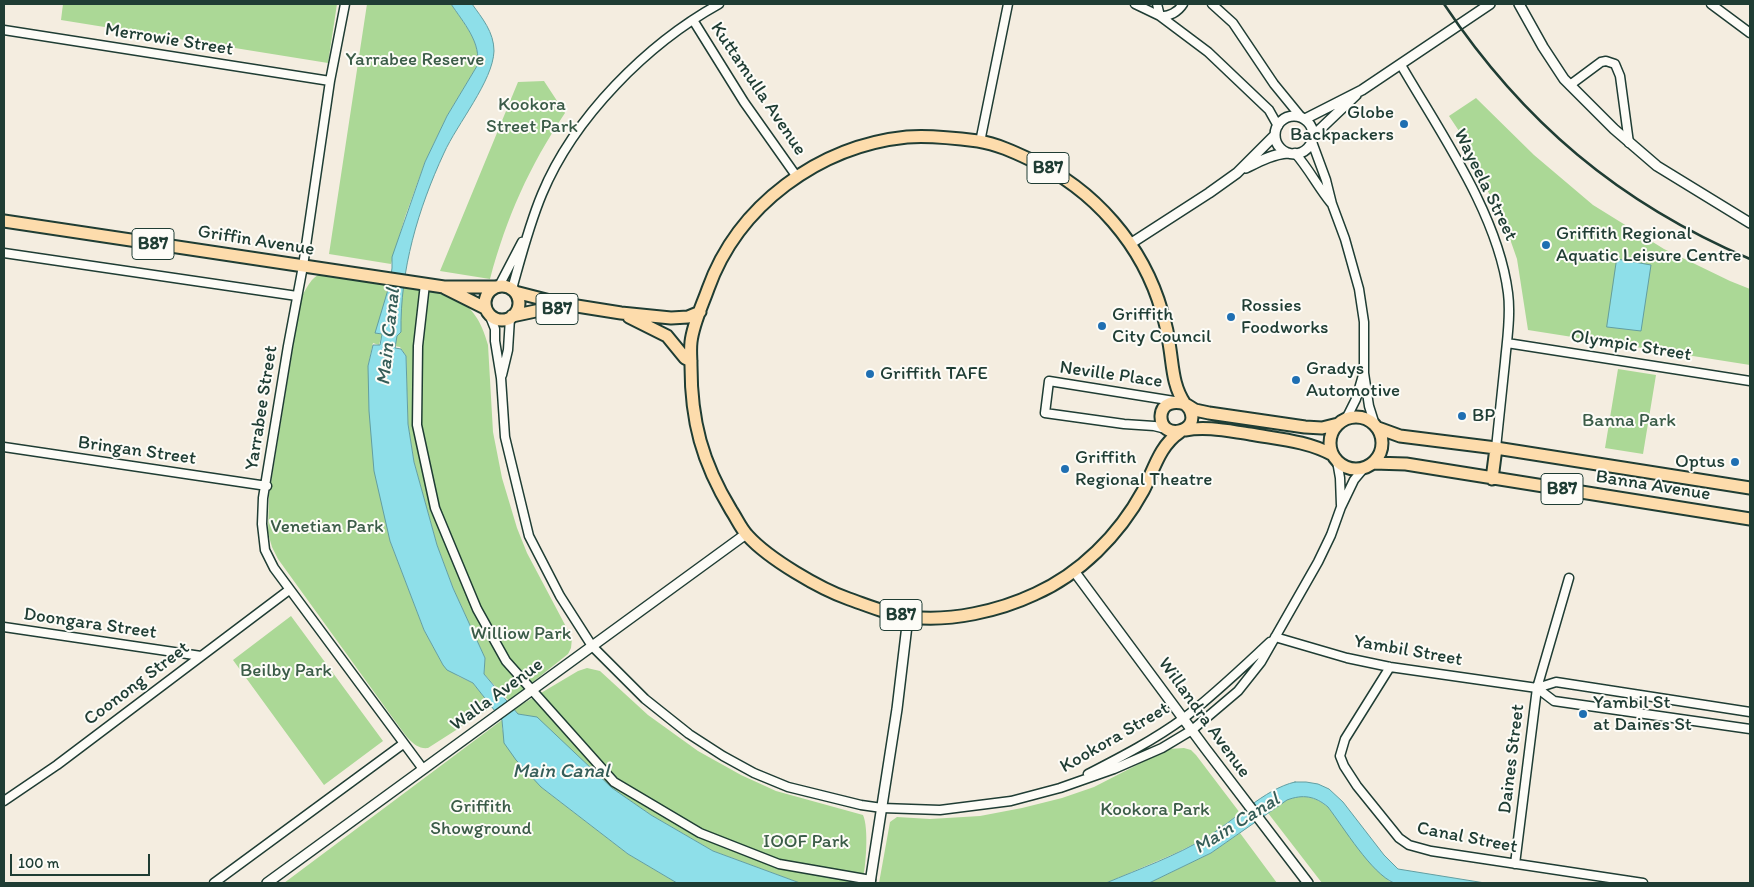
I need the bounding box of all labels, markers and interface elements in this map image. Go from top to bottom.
street label: Kuttamulla Avenue [705,18,811,160]
street label: Merrowie Street [103,19,235,61]
park label: Yarrabee Reserve [346,49,484,71]
park label: Kookora Street Park [486,94,578,138]
place label: Globe Backpackers [1290,102,1394,146]
marker: Globe Backpackers [1398,118,1410,130]
street label: Wayeela Street [1448,125,1522,245]
road number: B87 [1027,152,1069,184]
street label: Griffin Avenue [196,221,316,261]
place label: Griffith Regional Aquatic Leisure Centre [1556,223,1742,267]
road number: B87 [132,228,174,260]
marker: Griffith Regional Aquatic Leisure Centre [1540,239,1552,251]
water label: Main Canal [372,287,406,387]
road number: B87 [536,294,578,324]
place label: Rossies Foodworks [1241,295,1328,339]
place label: Griffith City Council [1112,304,1211,348]
marker: Rossies Foodworks [1225,311,1237,323]
marker: Griffith City Council [1096,320,1108,332]
street label: Olympic Street [1569,325,1693,367]
street label: Yarrabee Street [241,344,283,472]
street label: Neville Place [1058,357,1164,393]
place label: Gradys Automotive [1306,358,1400,402]
place label: Griffith TAFE [880,363,988,385]
marker: Griffith TAFE [864,368,876,380]
marker: Gradys Automotive [1290,374,1302,386]
place label: BP [1472,405,1495,427]
marker: BP [1456,410,1468,422]
park label: Banna Park [1582,410,1676,432]
street label: Bringan Street [76,431,198,471]
place label: Griffith Regional Theatre [1075,447,1212,491]
place label: Optus [1675,451,1725,473]
marker: Optus [1729,456,1741,468]
marker: Griffith Regional Theatre [1059,463,1071,475]
street label: Banna Avenue [1594,466,1712,506]
road number: B87 [1541,474,1583,504]
park label: Venetian Park [270,516,384,538]
road number: B87 [880,600,922,630]
street label: Doongara Street [22,603,158,645]
park label: Williow Park [471,623,571,645]
street label: Yambil Street [1352,630,1464,672]
street label: Coonong Street [80,637,194,731]
street label: Willandra Avenue [1153,653,1255,783]
street label: Walla Avenue [446,654,548,736]
park label: Beilby Park [240,660,332,682]
place label: Yambil St at Daines St [1593,692,1692,736]
street label: Kookora Street [1056,698,1174,778]
street label: Daines Street [1494,703,1530,815]
marker: Yambil St at Daines St [1577,708,1589,720]
water label: Main Canal [512,760,610,784]
water label: Main Canal [1189,788,1285,860]
park label: Griffith Showground [430,796,532,840]
park label: Kookora Park [1100,799,1210,821]
street label: Canal Street [1415,817,1519,859]
park label: IOOF Park [763,831,849,853]
scale bar [12,844,152,876]
text: 100 m [18,854,59,872]

